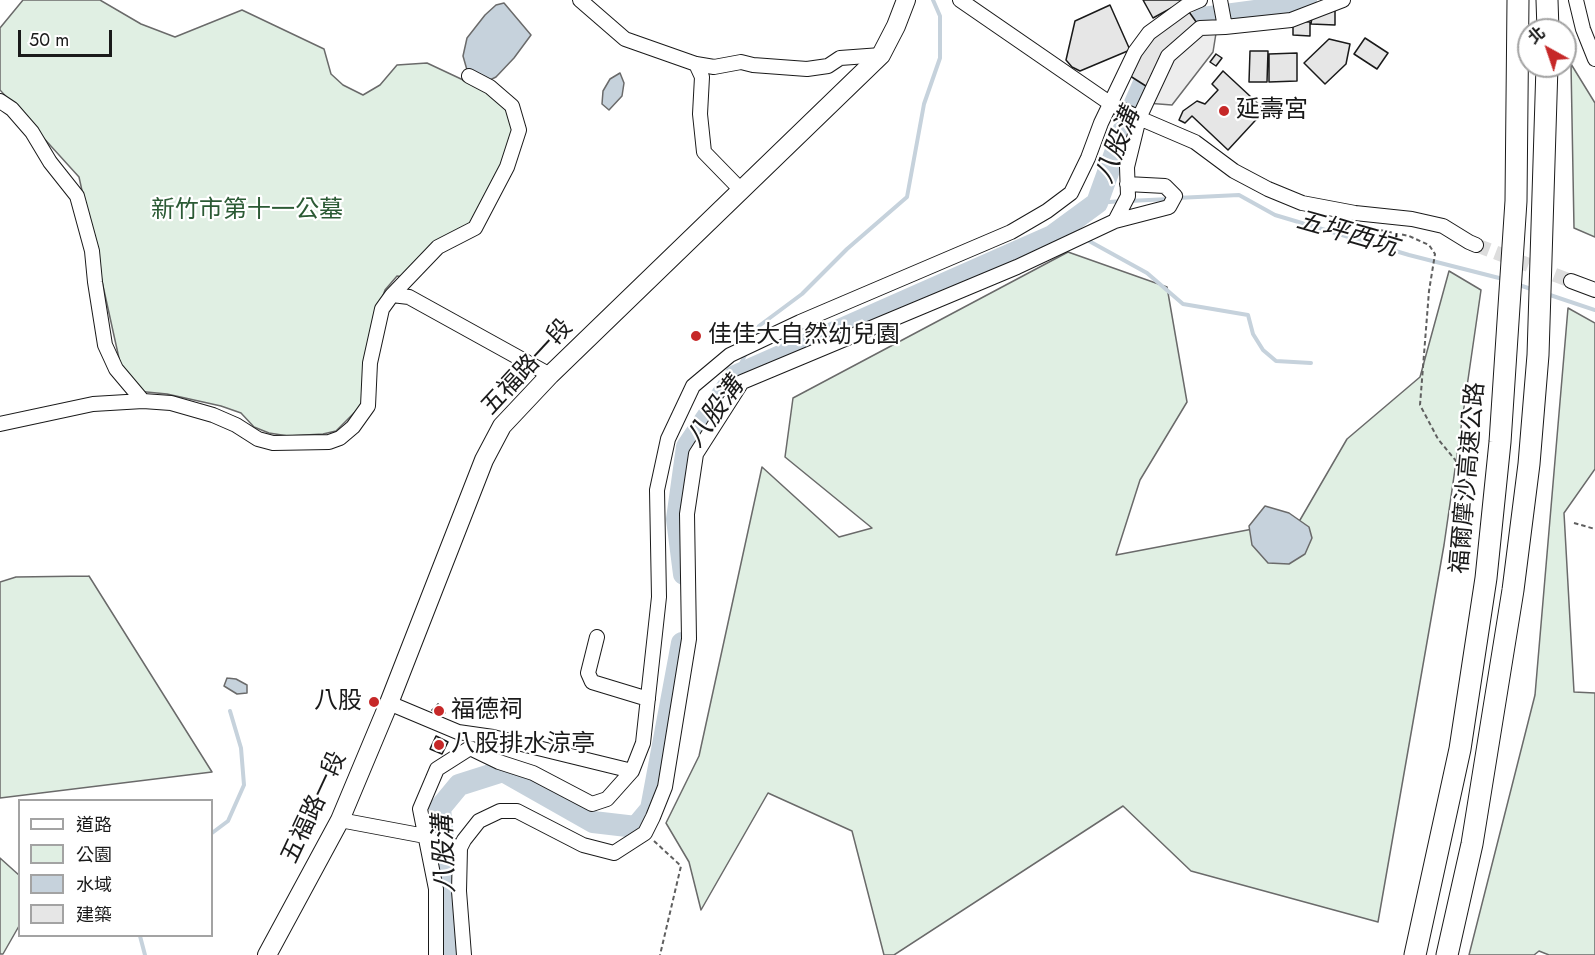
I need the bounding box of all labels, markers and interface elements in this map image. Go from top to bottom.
scale bar [21,18,116,56]
north arrow [1517,18,1577,78]
text: 北 [1523,21,1550,49]
text: 50 m [29,27,69,53]
place label: 延壽宮 [1236,97,1308,125]
water label: 八股溝 [1090,104,1148,188]
marker: 延壽宮 [1217,104,1231,118]
park label: 新竹市第十一公墓 [151,197,343,225]
water label: 五坪西坑 [1293,206,1401,264]
street label: 五福路一段 [477,314,579,422]
place label: 佳佳大自然幼兒園 [708,322,900,350]
marker: 佳佳大自然幼兒園 [689,329,703,343]
water label: 八股溝 [680,372,752,454]
street label: 福爾摩沙高速公路 [1446,381,1492,575]
place label: 八股 [314,688,362,716]
marker: 八股 [367,695,381,709]
place label: 福德祠 [451,697,523,725]
marker: 福德祠 [432,704,446,718]
place label: 八股排水涼亭 [451,731,595,759]
marker: 八股排水涼亭 [432,738,446,752]
street label: 五福路一段 [277,748,353,868]
legend [18,799,213,937]
text: 道路 [76,812,112,838]
water label: 八股溝 [429,814,463,894]
text: 公園 [76,842,112,868]
text: 水域 [76,872,112,898]
text: 建築 [76,902,112,928]

